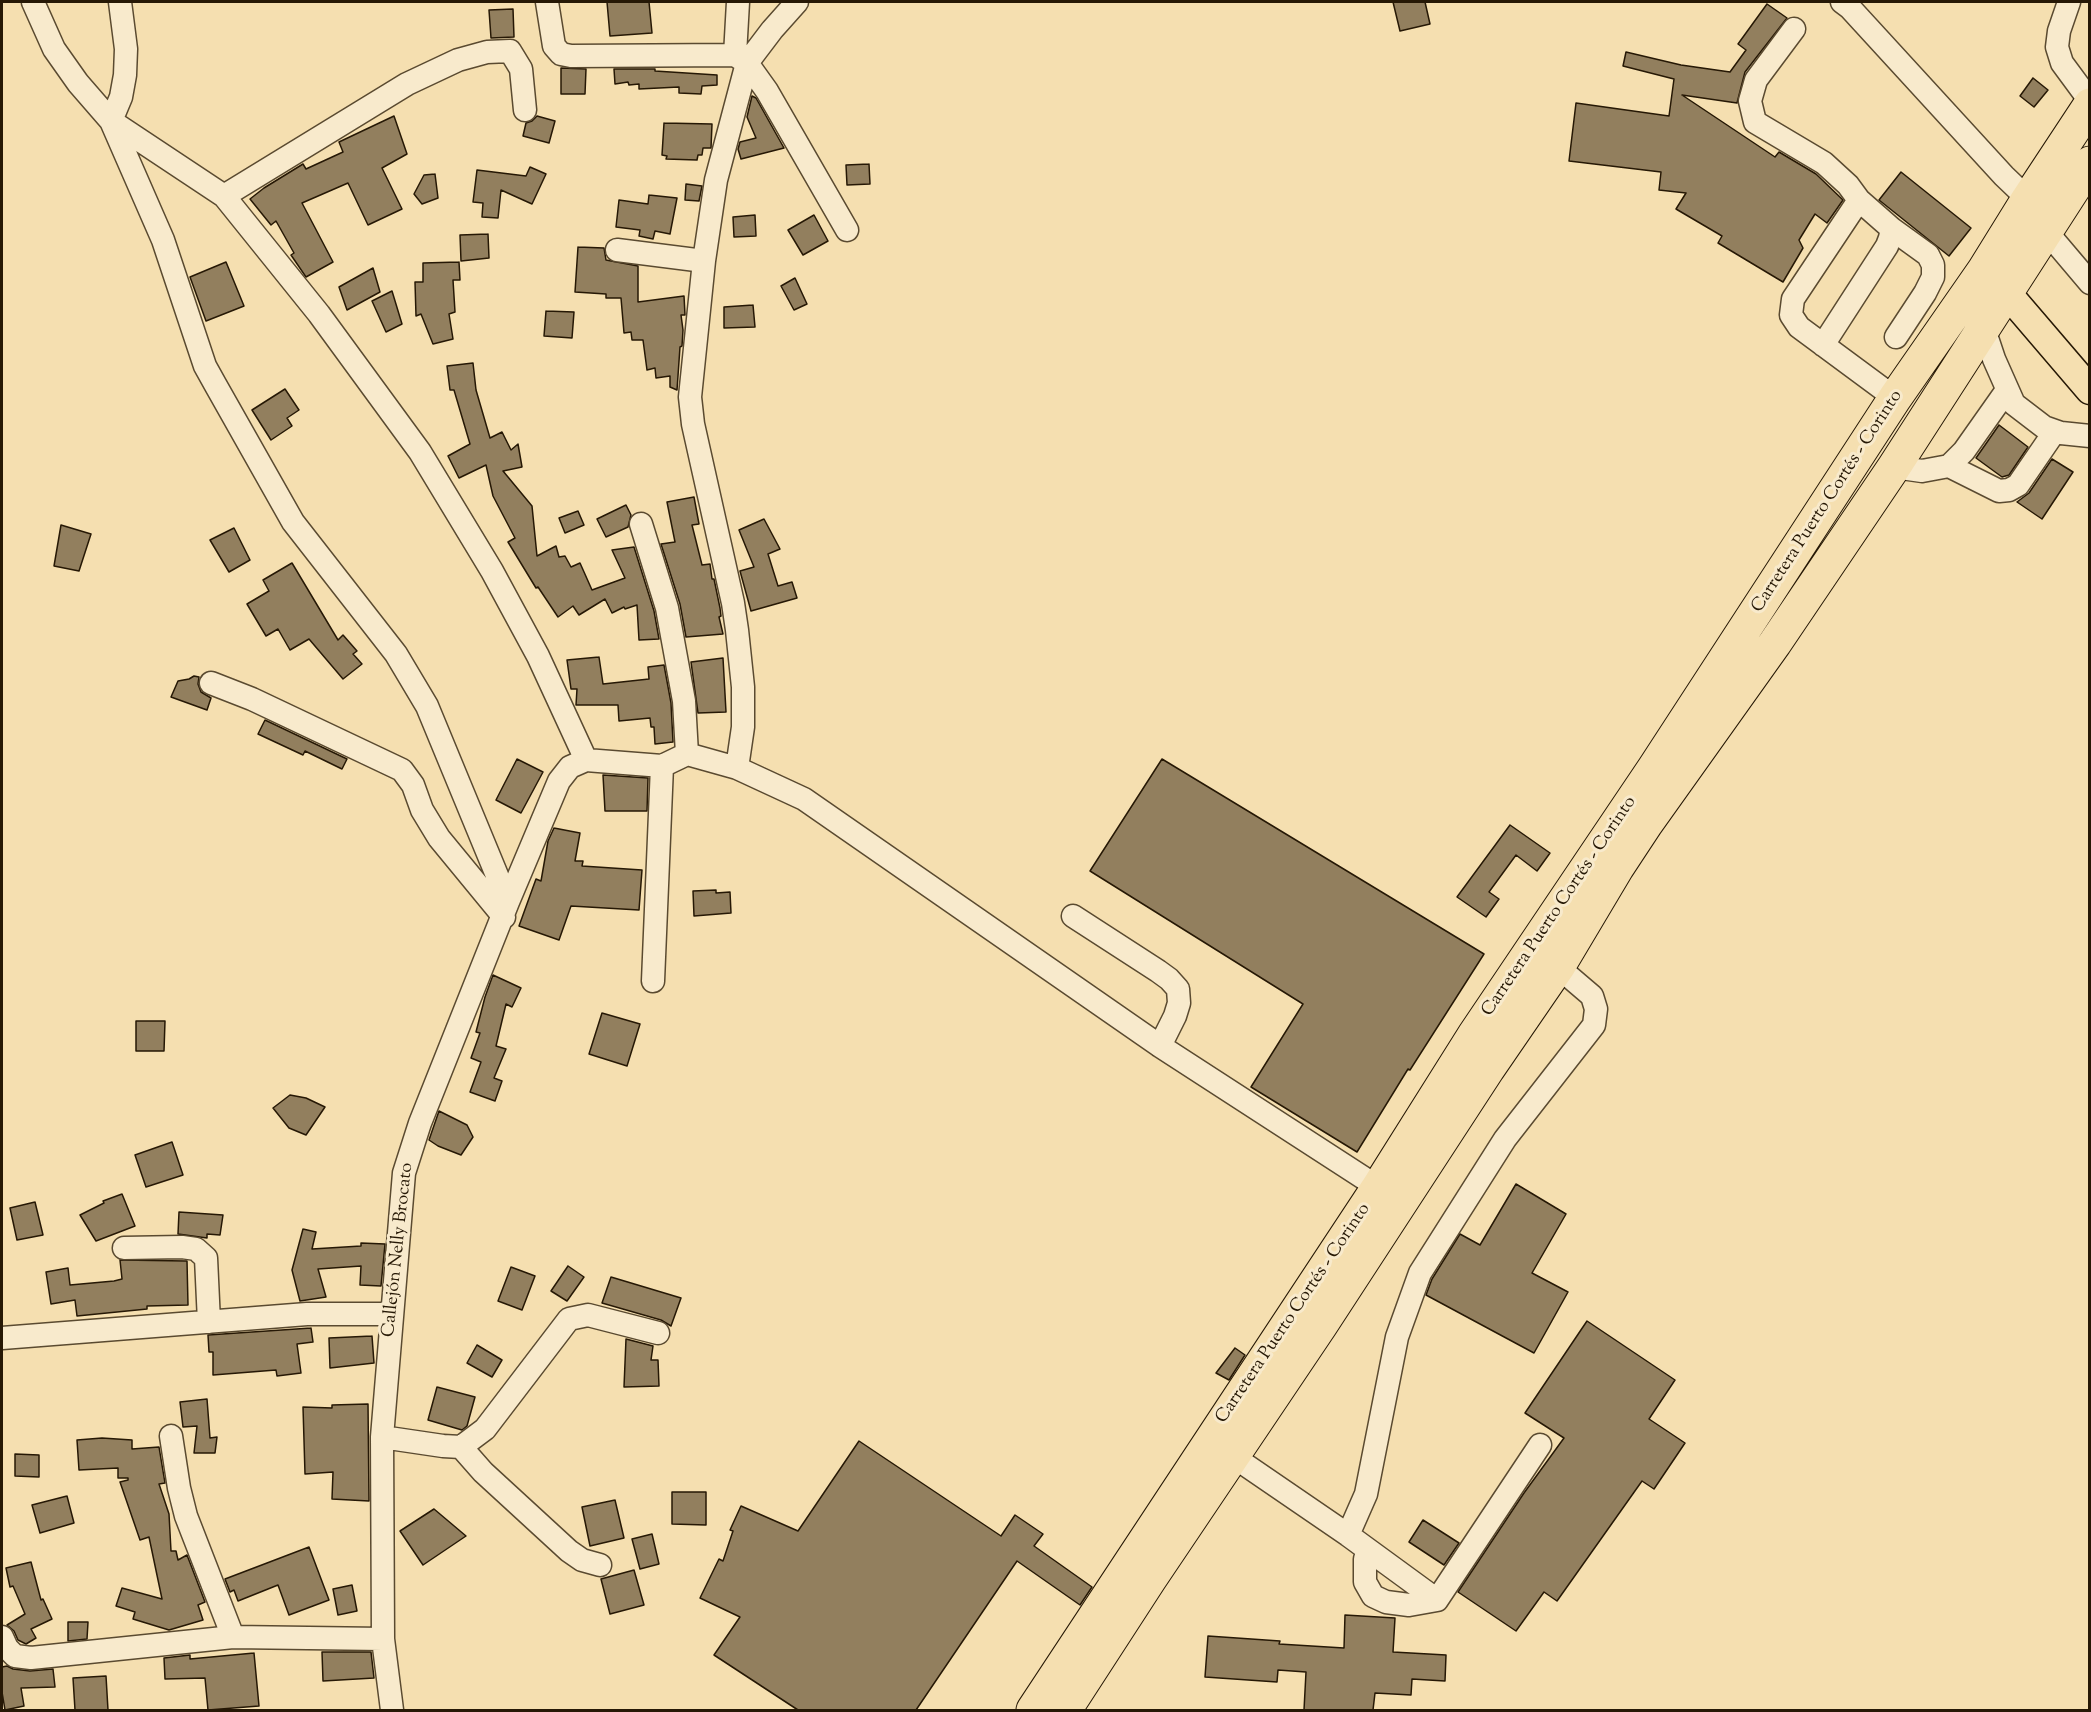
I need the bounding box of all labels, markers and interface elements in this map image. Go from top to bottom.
street label: Carretera Puerto Cortés - Corinto [1748,387,1908,617]
street label: Carretera Puerto Cortés - Corinto [1478,793,1642,1021]
street label: Callejón Nelly Brocato [379,1162,419,1338]
street label: Carretera Puerto Cortés - Corinto [1212,1200,1376,1428]

